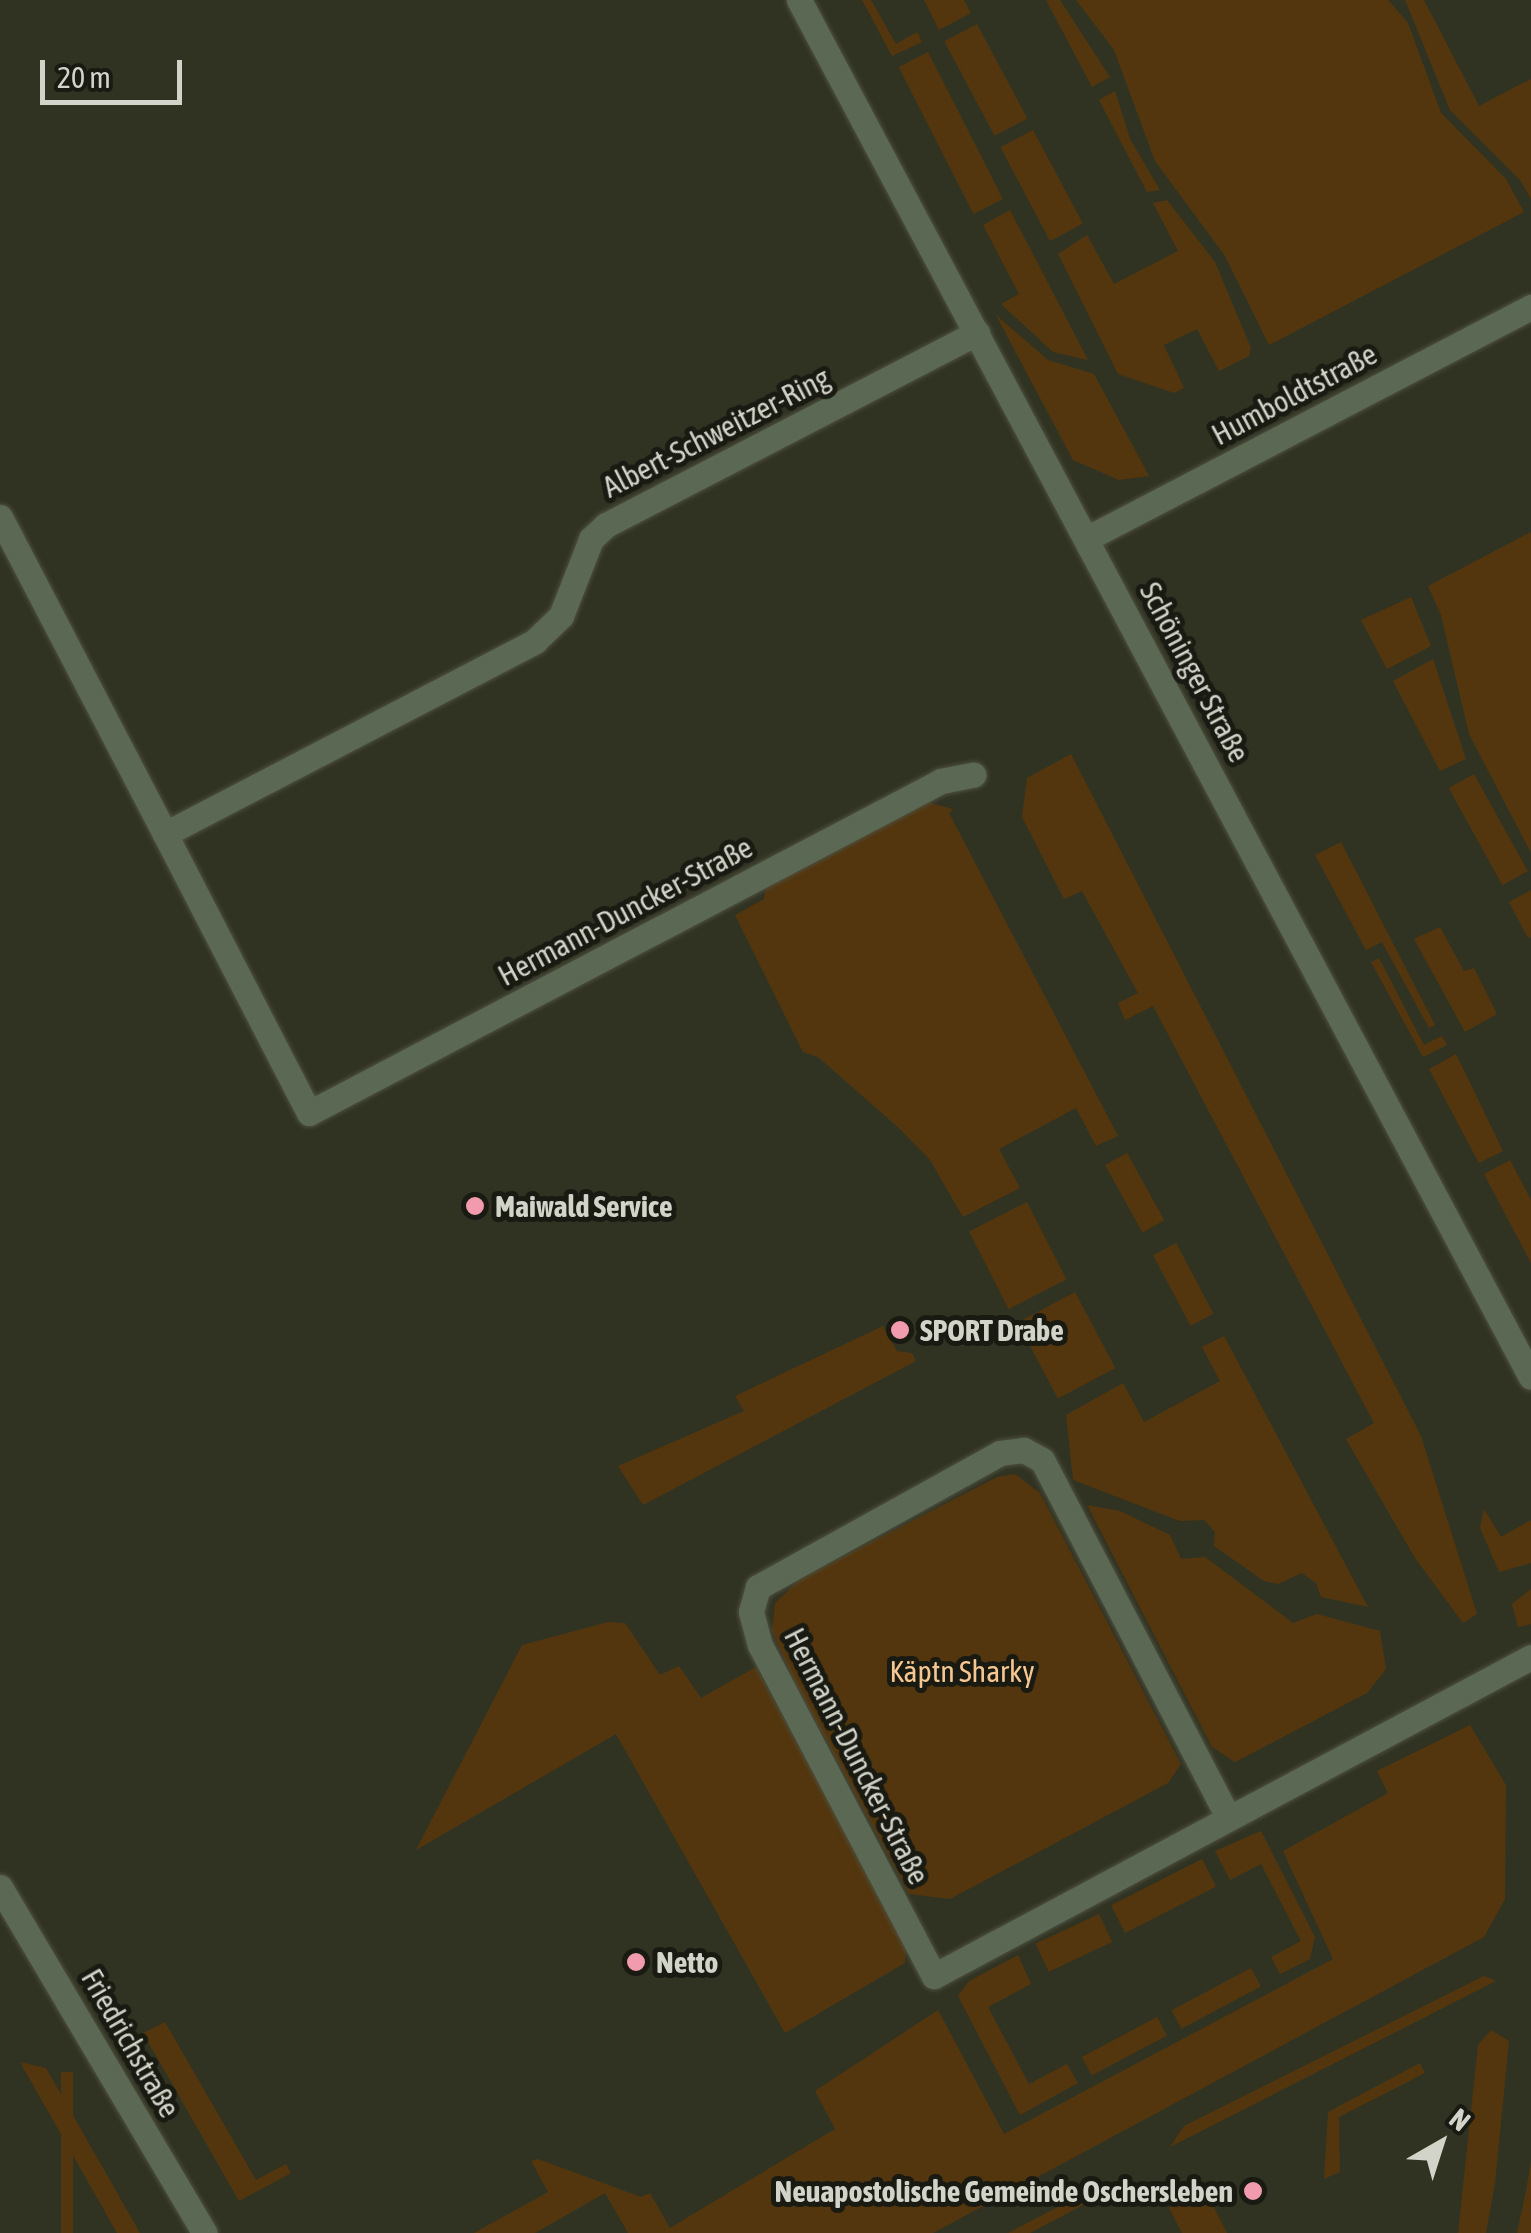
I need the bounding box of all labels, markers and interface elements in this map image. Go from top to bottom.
scale bar [45,40,188,102]
text: 20 m [57,60,111,94]
street label: Humboldtstraße [1205,336,1383,452]
street label: Albert-Schweitzer-Ring [596,359,836,505]
street label: Schöninger Straße [1133,576,1257,768]
street label: Hermann-Duncker-Straße [492,829,758,993]
place label: Maiwald Service [495,1188,673,1224]
marker: Maiwald Service [464,1195,486,1217]
place label: SPORT Drabe [920,1312,1064,1348]
marker: SPORT Drabe [889,1319,911,1341]
street label: Hermann-Duncker-Straße [777,1622,937,1890]
park label: Käptn Sharky [889,1653,1035,1689]
place label: Netto [656,1944,718,1980]
marker: Netto [625,1951,647,1973]
street label: Friedrichstraße [74,1962,188,2124]
north arrow [1391,2093,1491,2193]
text: N [1443,2102,1476,2137]
place label: Neuapostolische Gemeinde Oschersleben [774,2173,1233,2209]
marker: Neuapostolische Gemeinde Oschersleben [1242,2180,1264,2202]

